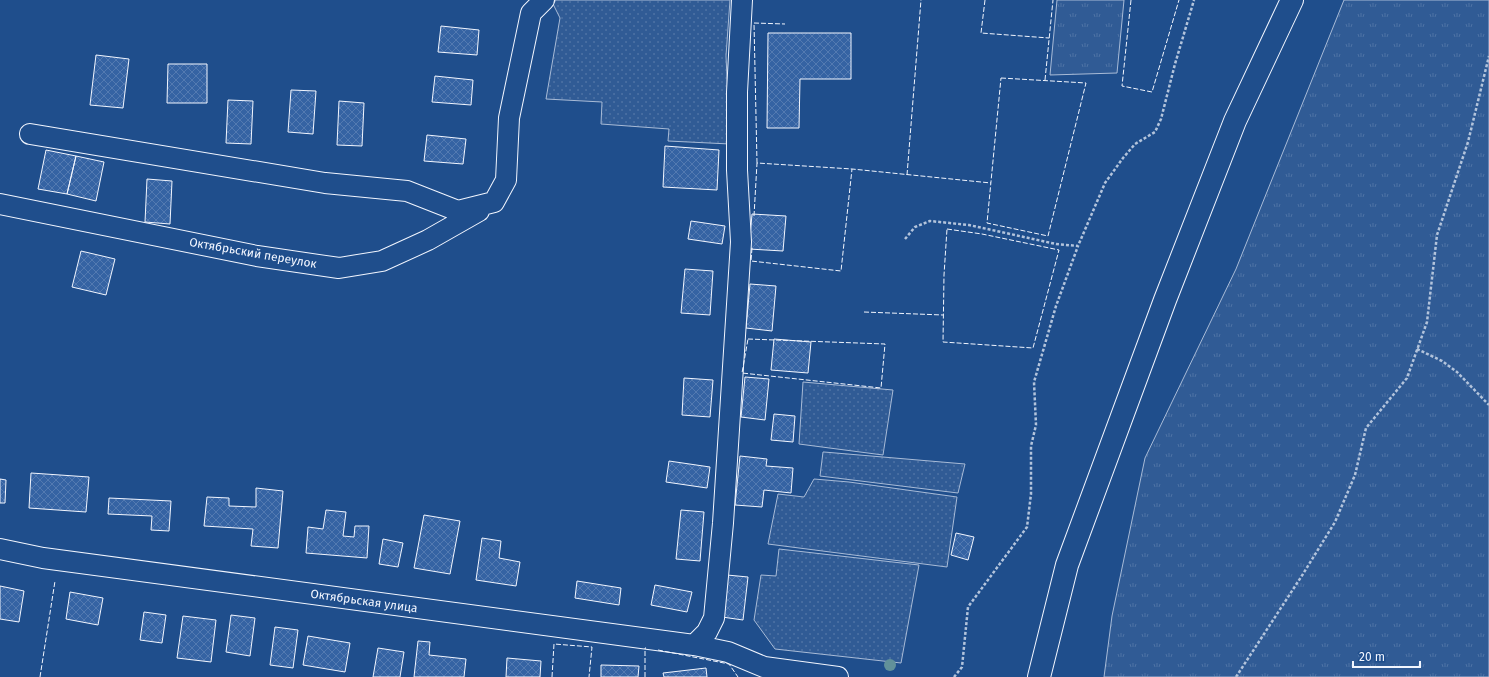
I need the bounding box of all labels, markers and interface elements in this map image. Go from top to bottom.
street label: Октябрьский переулок [188,235,319,271]
street label: Октябрьская улица [309,587,419,615]
scale bar [1353,643,1420,669]
text: 20 m [1359,650,1385,664]

